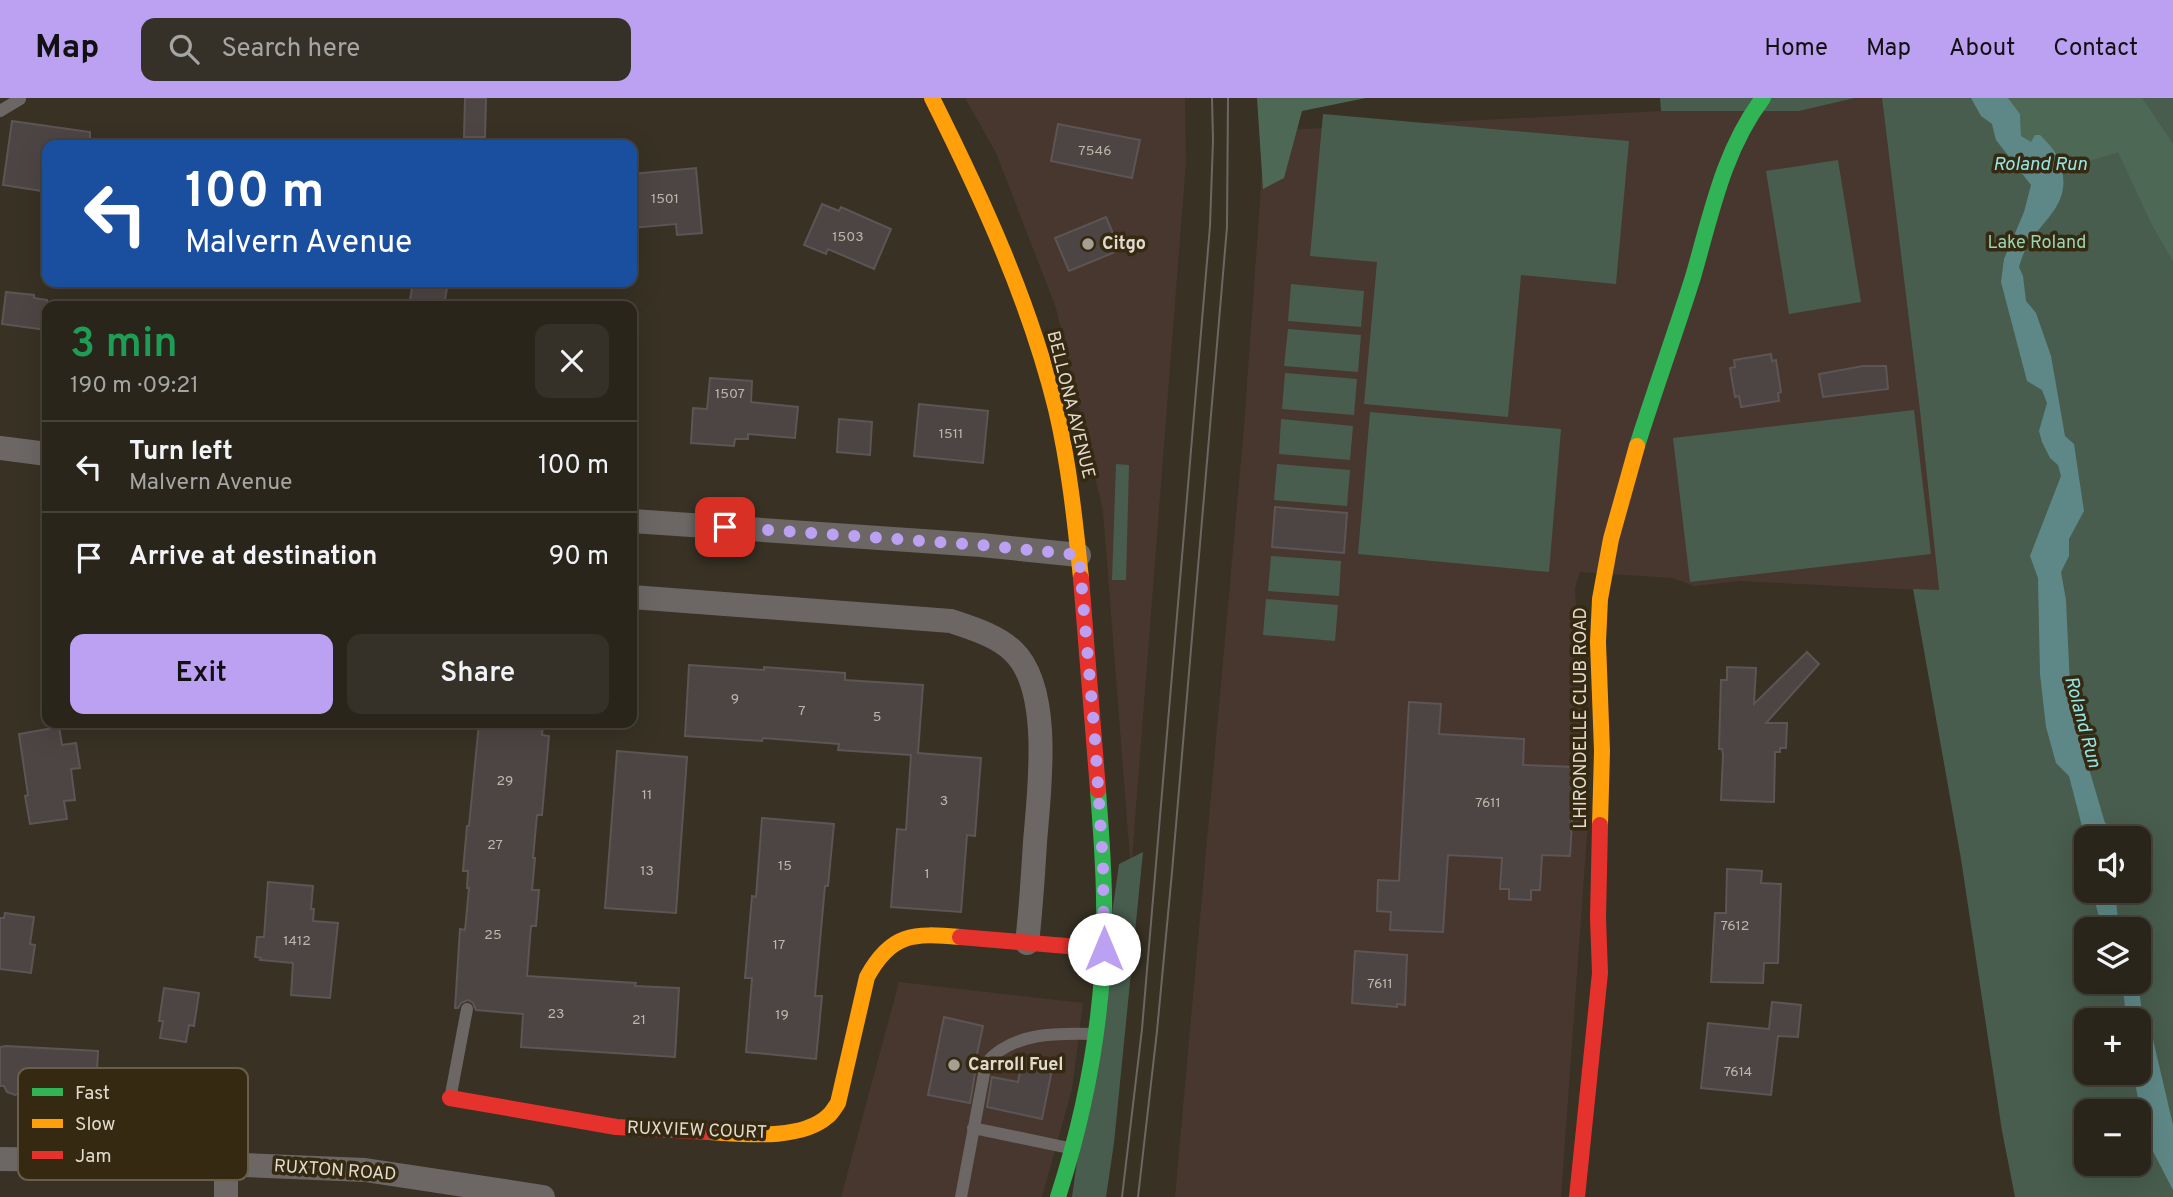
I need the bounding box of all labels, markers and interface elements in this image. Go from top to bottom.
search box [141,18,631,81]
text: Map [35,28,99,70]
icon: search [165,30,203,68]
text: Search here [221,33,360,66]
text: Home [1764,34,1828,64]
text: Map [1866,34,1911,64]
text: About [1949,34,2015,64]
text: Contact [2053,34,2138,64]
house number: 7546 [1078,143,1112,160]
water label: Roland Run [1993,153,2088,177]
text: 100 m [185,163,324,225]
icon: left [70,168,161,259]
house number: 1501 [651,191,679,208]
text: Malvern Avenue [185,224,412,264]
house number: 1503 [832,229,864,246]
park label: Lake Roland [1988,232,2086,255]
place label: Citgo [1102,233,1146,256]
marker: Citgo [1080,236,1096,252]
text: 3 min [70,319,178,372]
button: close [535,324,609,398]
street label: BELLONA AVENUE [1041,329,1099,481]
text: 190 m · 09:21 [70,372,199,401]
house number: 1507 [715,386,745,403]
house number: 1511 [939,426,963,443]
text: Turn left [129,436,233,469]
icon: left [70,448,108,486]
text: 100 m [538,450,609,483]
text: Malvern Avenue [129,469,292,498]
pin [695,497,755,557]
icon: arrive [706,508,744,546]
icon: arrive [70,539,108,577]
text: Arrive at destination [129,541,377,574]
text: 90 m [549,541,609,574]
street label: LHIRONDELLE CLUB ROAD [1570,607,1593,829]
button: Exit [70,634,333,714]
button: Share [347,634,609,714]
water label: Roland Run [2058,673,2106,771]
house number: 9 [731,691,739,708]
house number: 7 [798,703,806,720]
house number: 5 [873,709,881,726]
house number: 29 [497,773,513,790]
house number: 11 [642,787,652,804]
house number: 3 [940,793,948,810]
house number: 7611 [1475,795,1501,812]
map controls [2074,826,2151,1176]
button: sound [2074,826,2151,903]
house number: 27 [487,837,503,854]
house number: 15 [778,858,792,875]
house number: 13 [640,863,654,880]
house number: 1 [924,866,930,883]
position arrow [1067,912,1141,986]
button: layers [2074,917,2151,994]
house number: 7612 [1721,918,1749,935]
house number: 25 [484,927,502,944]
house number: 1412 [283,933,311,950]
house number: 17 [773,937,785,954]
house number: 7611 [1367,976,1393,993]
house number: 23 [548,1006,565,1023]
house number: 19 [775,1007,789,1024]
button: + [2074,1008,2151,1085]
house number: 21 [632,1012,646,1029]
place label: Carroll Fuel [968,1054,1064,1077]
marker: Carroll Fuel [946,1057,962,1073]
house number: 7614 [1724,1064,1752,1081]
legend [18,1068,248,1180]
text: Fast [75,1082,110,1106]
button: − [2074,1099,2151,1176]
text: Slow [75,1113,115,1137]
street label: RUXVIEW COURT [626,1117,768,1145]
text: Jam [75,1145,112,1169]
street label: RUXTON ROAD [273,1155,397,1187]

